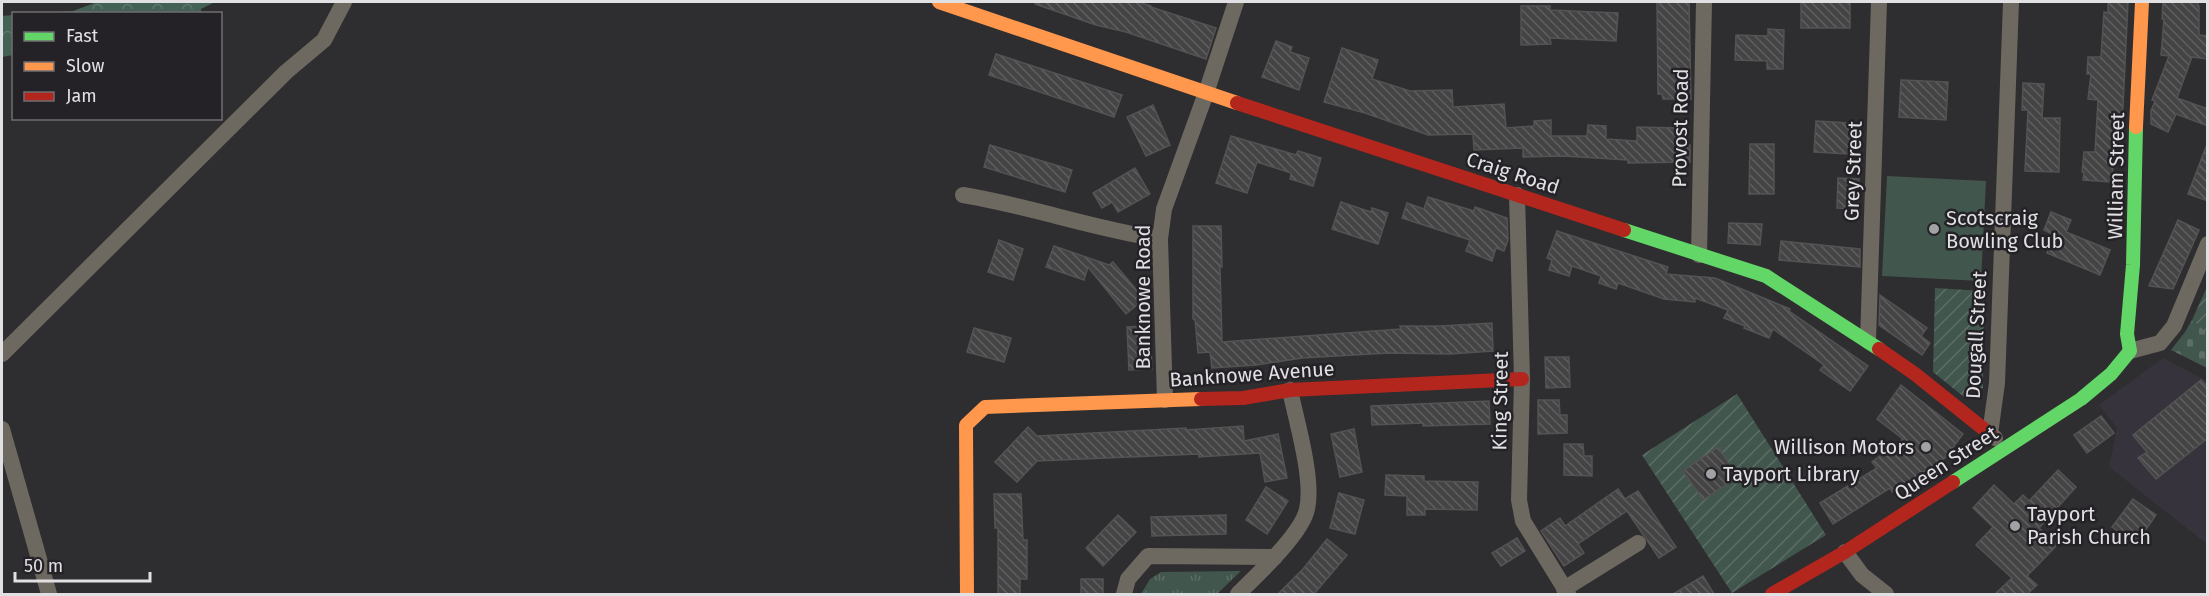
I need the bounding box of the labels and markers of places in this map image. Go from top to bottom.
place label: Scotscraig Bowling Club [1946,206,2063,253]
marker: Scotscraig Bowling Club [1927,222,1941,236]
place label: Willison Motors [1774,435,1914,459]
marker: Willison Motors [1919,440,1933,454]
place label: Tayport Library [1723,462,1860,486]
marker: Tayport Library [1704,467,1718,481]
place label: Tayport Parish Church [2027,502,2151,549]
marker: Tayport Parish Church [2008,519,2022,533]

